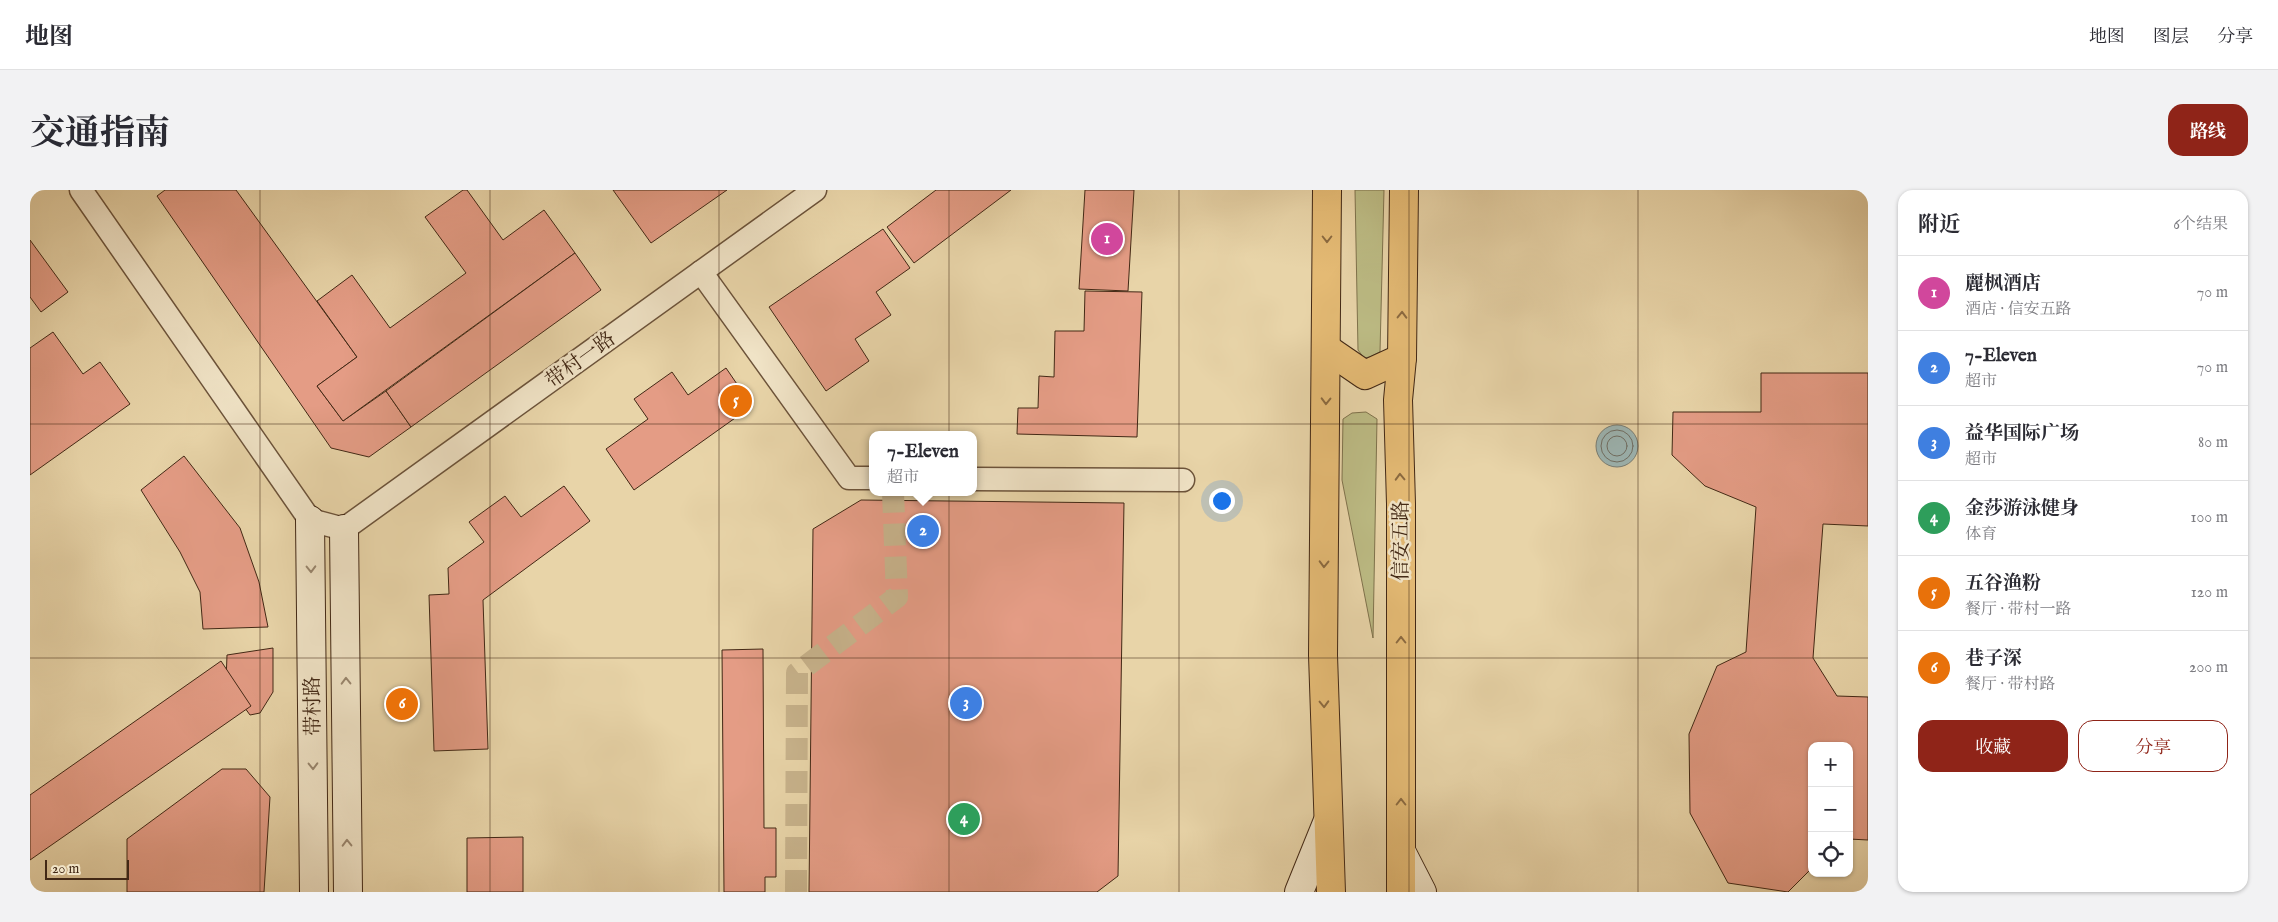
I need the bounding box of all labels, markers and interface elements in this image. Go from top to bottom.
text: 地图 [25,22,73,53]
text: 地图 [2089,26,2125,49]
text: 图层 [2153,26,2189,49]
text: 分享 [2217,26,2253,49]
button: 路线 [2168,104,2248,156]
text: 交通指南 [30,112,170,157]
text: 附近 [1918,212,1960,239]
text: 6个结果 [2173,215,2228,235]
pin: 1 [1091,220,1123,258]
one-way arrow [1322,235,1332,243]
text: 麗枫酒店 [1965,272,2041,296]
text: 1 [1931,283,1937,303]
text: 70 m [2197,283,2228,303]
text: 酒店 · 信安五路 [1965,300,2072,320]
one-way arrow [1397,311,1408,319]
street label: 带村一路 [541,327,621,394]
text: 7-Eleven [1965,344,2037,368]
text: 2 [1930,358,1938,378]
text: 70 m [2197,358,2228,378]
text: 超市 [1965,372,1997,392]
pin: 5 [720,382,752,420]
one-way arrow [1321,398,1331,405]
text: 益华国际广场 [1965,422,2079,446]
popup [869,431,977,496]
text: 3 [1931,433,1937,453]
text: 80 m [2198,433,2228,453]
text: 7-Eleven [887,440,959,464]
text: 超市 [1965,450,1997,470]
text: 超市 [887,468,919,488]
one-way arrow [1395,473,1405,480]
your location [1209,488,1235,514]
text: 金莎游泳健身 [1965,497,2079,521]
street label: 信安五路 [1389,501,1414,581]
text: 4 [1930,508,1938,528]
text: 100 m [2191,508,2228,528]
pin: 2 [907,512,939,550]
text: 体育 [1965,525,1997,545]
one-way arrow [1319,560,1329,568]
one-way arrow [306,565,316,573]
text: 五谷渔粉 [1965,572,2041,596]
text: 5 [1931,583,1937,603]
text: 120 m [2191,583,2228,603]
text: 餐厅 · 带村一路 [1965,600,2072,620]
one-way arrow [1396,635,1406,643]
text: 巷子深 [1965,647,2022,671]
text: 6 [1931,658,1937,678]
text: 200 m [2189,658,2228,678]
text: 餐厅 · 带村路 [1965,675,2056,695]
street label: 带村路 [300,676,327,736]
one-way arrow [341,677,351,684]
pin: 3 [950,684,982,722]
pin: 6 [386,685,418,723]
one-way arrow [1319,700,1329,708]
button: 收藏 [1918,720,2068,772]
button: 分享 [2078,720,2228,772]
map controls [1808,742,1853,877]
button: + [1808,742,1853,787]
one-way arrow [308,762,318,770]
button: − [1808,787,1853,832]
one-way arrow [1396,798,1406,806]
pin: 4 [948,800,980,838]
button: locate [1808,832,1853,877]
one-way arrow [342,839,353,847]
scale bar [45,857,129,880]
text: 20 m [52,860,79,878]

